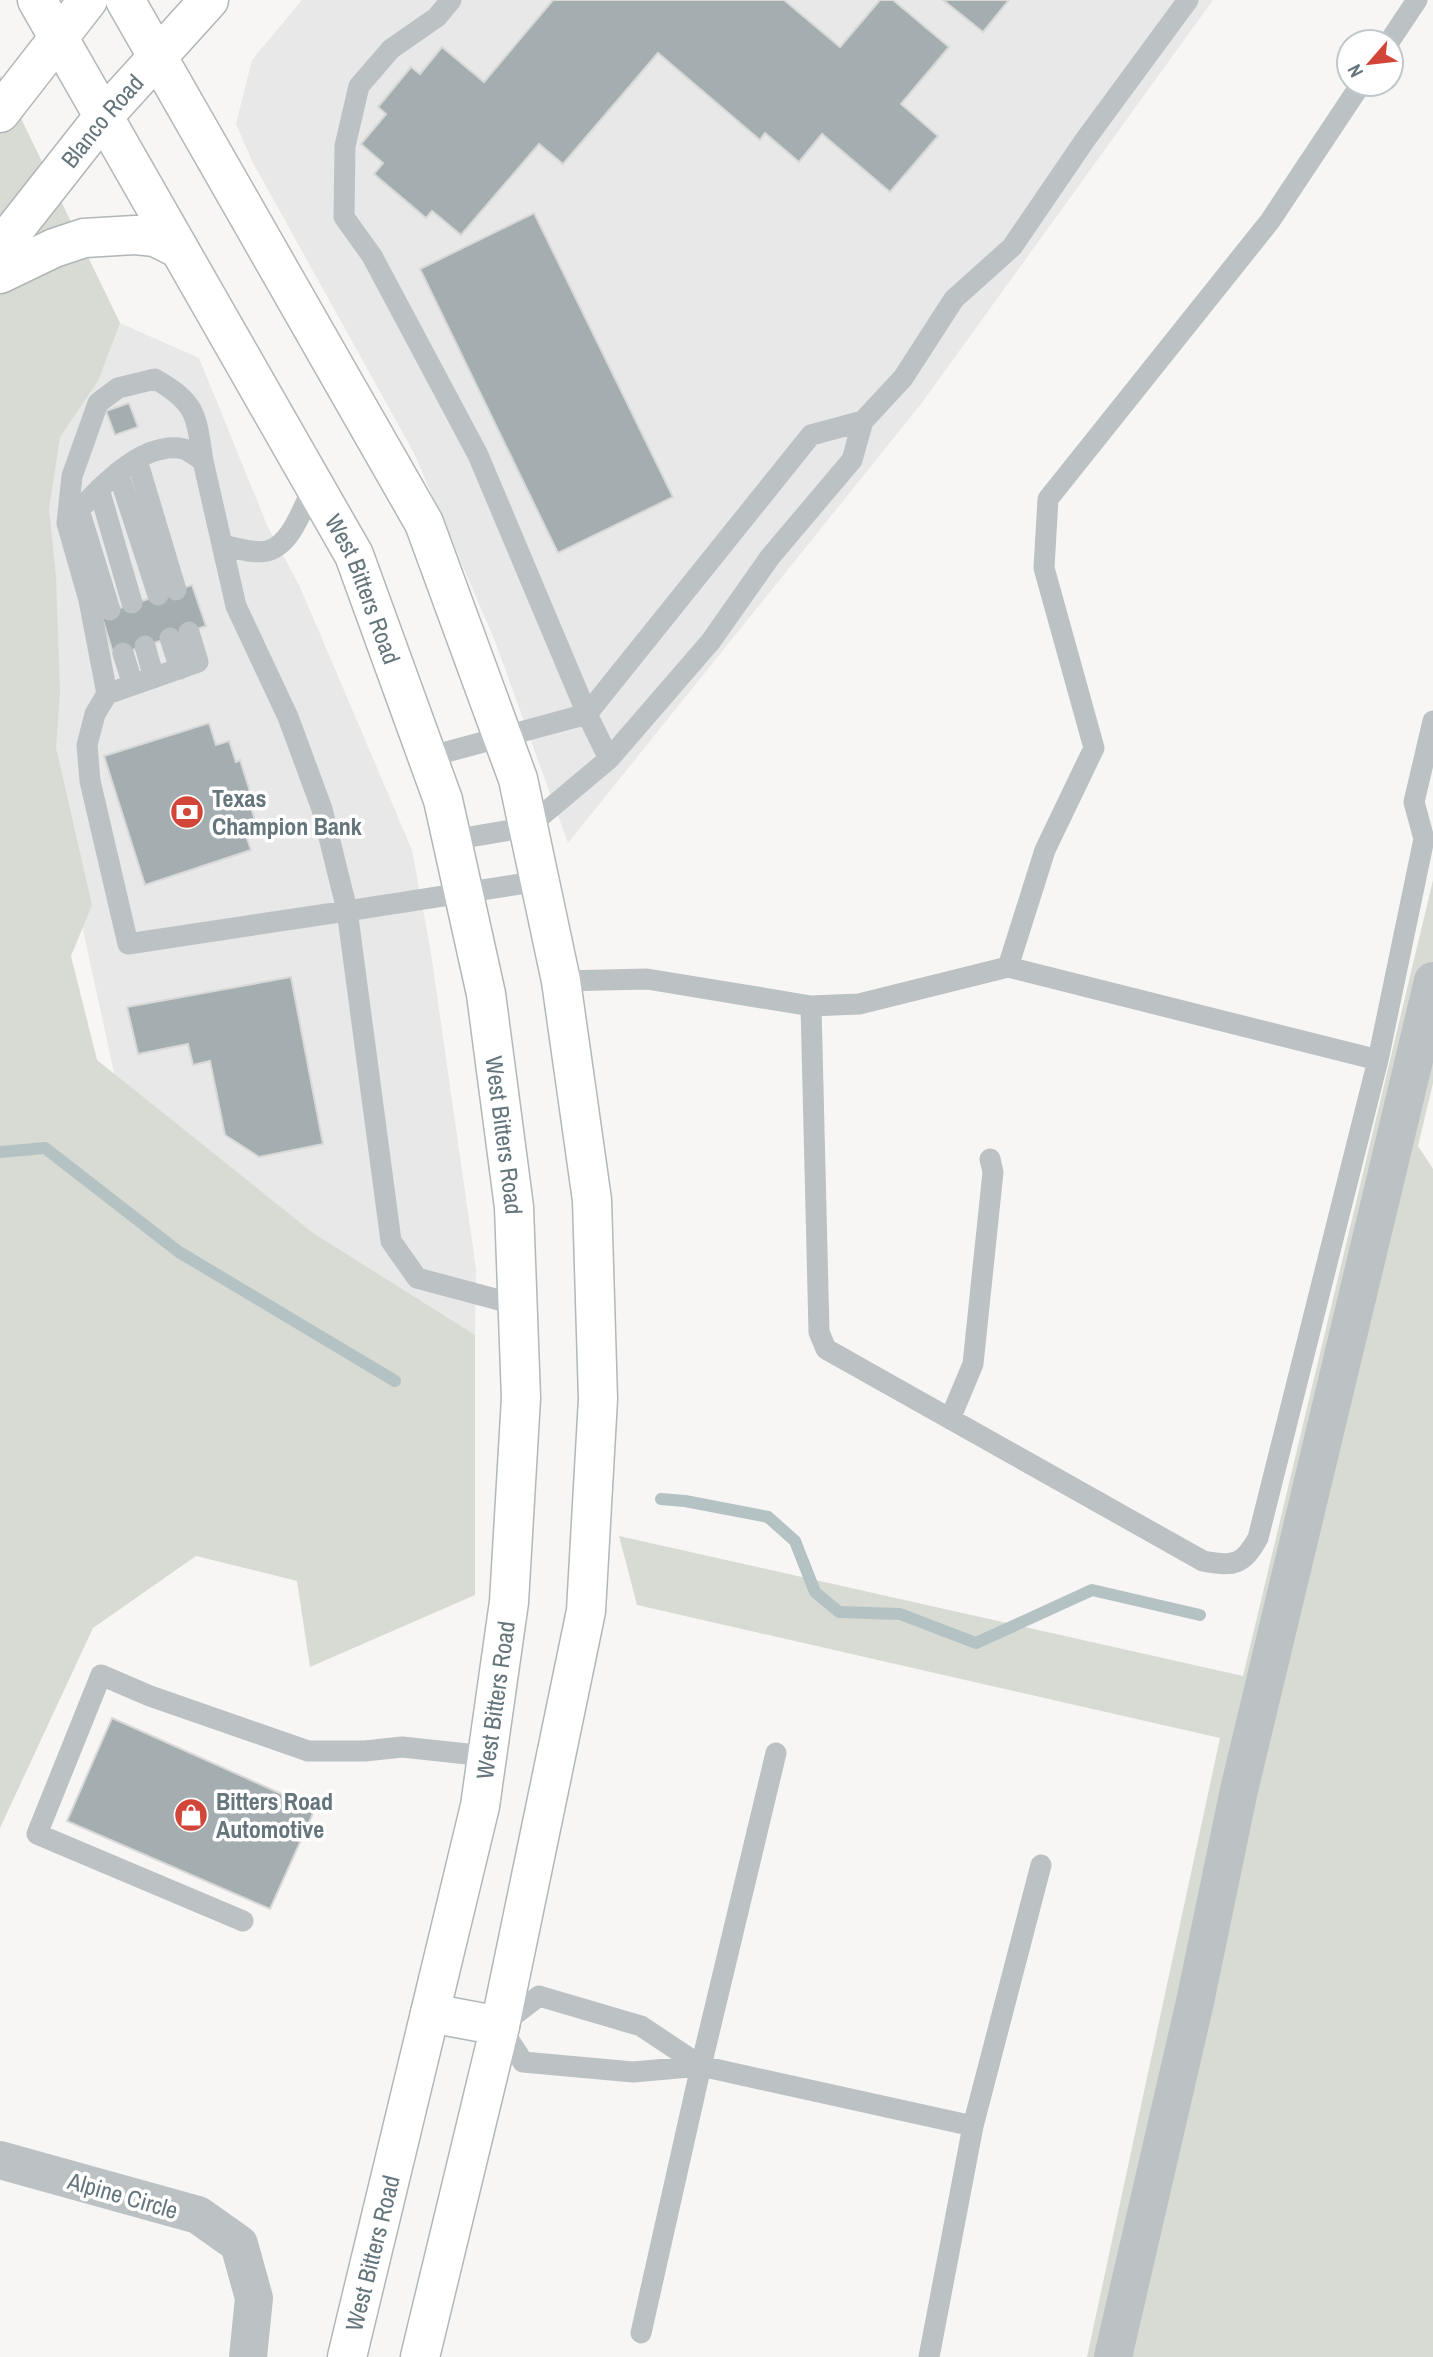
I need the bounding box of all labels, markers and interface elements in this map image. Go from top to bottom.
north arrow [1335,28,1405,98]
text: N [1341,60,1369,82]
street label: Blanco Road [53,67,150,174]
street label: West Bitters Road [318,508,408,668]
place label: Texas Champion Bank [212,782,362,842]
bank icon: Texas Champion Bank [168,793,206,831]
street label: West Bitters Road [478,1054,530,1215]
street label: West Bitters Road [468,1619,522,1781]
place label: Bitters Road Automotive [216,1785,333,1845]
shop icon: Bitters Road Automotive [172,1796,210,1834]
street label: Alpine Circle [63,2164,182,2226]
street label: West Bitters Road [337,2172,407,2334]

